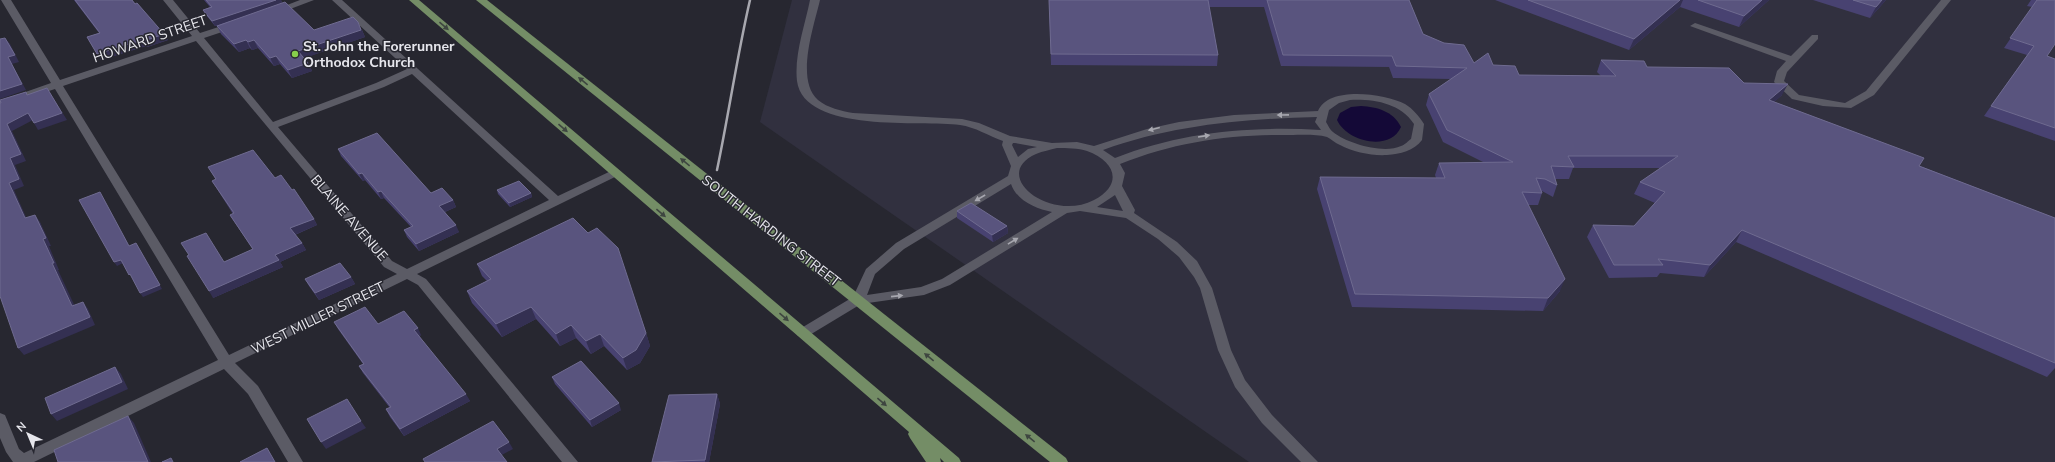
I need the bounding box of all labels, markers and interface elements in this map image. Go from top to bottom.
street label: HOWARD STREET [90,10,210,68]
one-way arrow [438,21,449,30]
place label: St. John the Forerunner Orthodox Church [303,37,455,72]
marker: St. John the Forerunner Orthodox Church [290,49,300,59]
one-way arrow [577,77,588,86]
one-way arrow [1277,111,1289,118]
one-way arrow [558,123,568,132]
one-way arrow [1148,126,1160,132]
one-way arrow [1198,133,1210,139]
one-way arrow [679,158,690,167]
street label: BLAINE AVENUE [306,171,392,265]
street label: SOUTH HARDING STREET [698,171,845,292]
one-way arrow [974,195,986,202]
one-way arrow [656,208,667,217]
one-way arrow [1008,237,1018,245]
street label: WEST MILLER STREET [248,277,389,359]
one-way arrow [890,293,903,299]
one-way arrow [779,312,789,321]
one-way arrow [923,352,934,361]
one-way arrow [877,397,888,406]
north arrow [8,414,48,454]
text: N [13,419,30,435]
one-way arrow [1025,433,1036,442]

